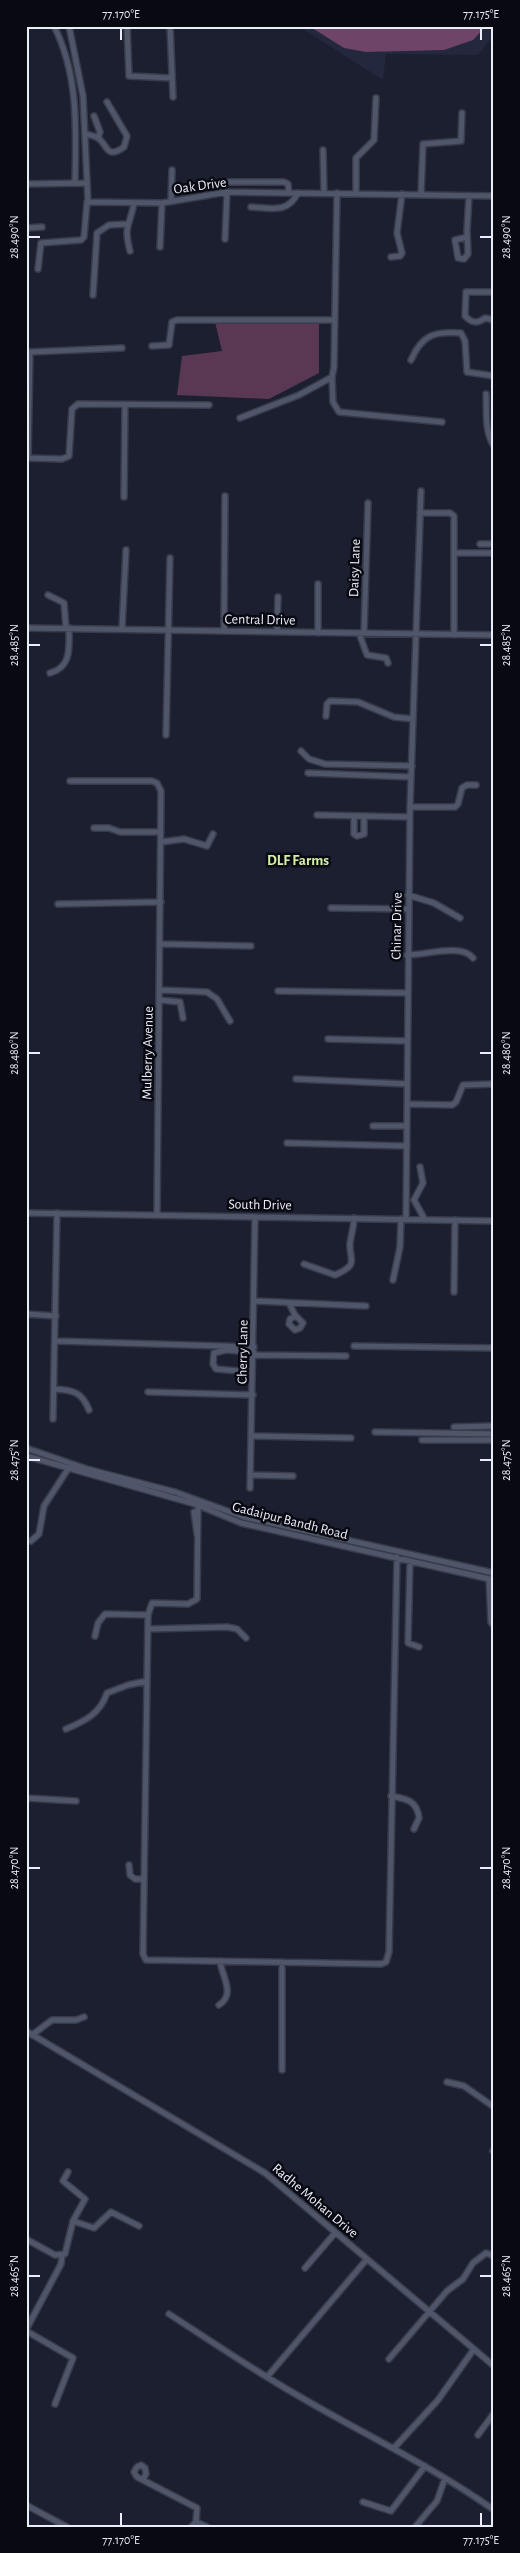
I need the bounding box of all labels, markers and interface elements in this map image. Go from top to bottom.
text: 77.170°E [102,8,140,20]
text: 77.175°E [463,8,499,20]
street label: Oak Drive [173,175,227,197]
text: 28.490°N [8,215,20,259]
text: 28.490°N [500,215,512,259]
street label: Daisy Lane [347,539,363,597]
street label: Central Drive [224,612,296,628]
text: 28.485°N [8,624,20,666]
text: 28.485°N [500,624,512,666]
district label: DLF Farms [267,853,329,868]
street label: Chinar Drive [389,892,405,960]
street label: Mulberry Avenue [140,1006,156,1100]
text: 28.480°N [8,1031,20,1075]
text: 28.480°N [500,1031,512,1075]
street label: South Drive [228,1197,292,1213]
street label: Cherry Lane [235,1320,251,1384]
text: 28.475°N [8,1439,20,1481]
text: 28.475°N [500,1439,512,1481]
street label: Gadaipur Bandh Road [231,1500,349,1542]
text: 28.470°N [8,1847,20,1889]
text: 28.470°N [500,1847,512,1889]
street label: Radhe Mohan Drive [269,2161,361,2241]
text: 28.465°N [8,2255,20,2297]
text: 28.465°N [500,2255,512,2297]
text: 77.170°E [102,2534,140,2546]
text: 77.175°E [463,2534,499,2546]

